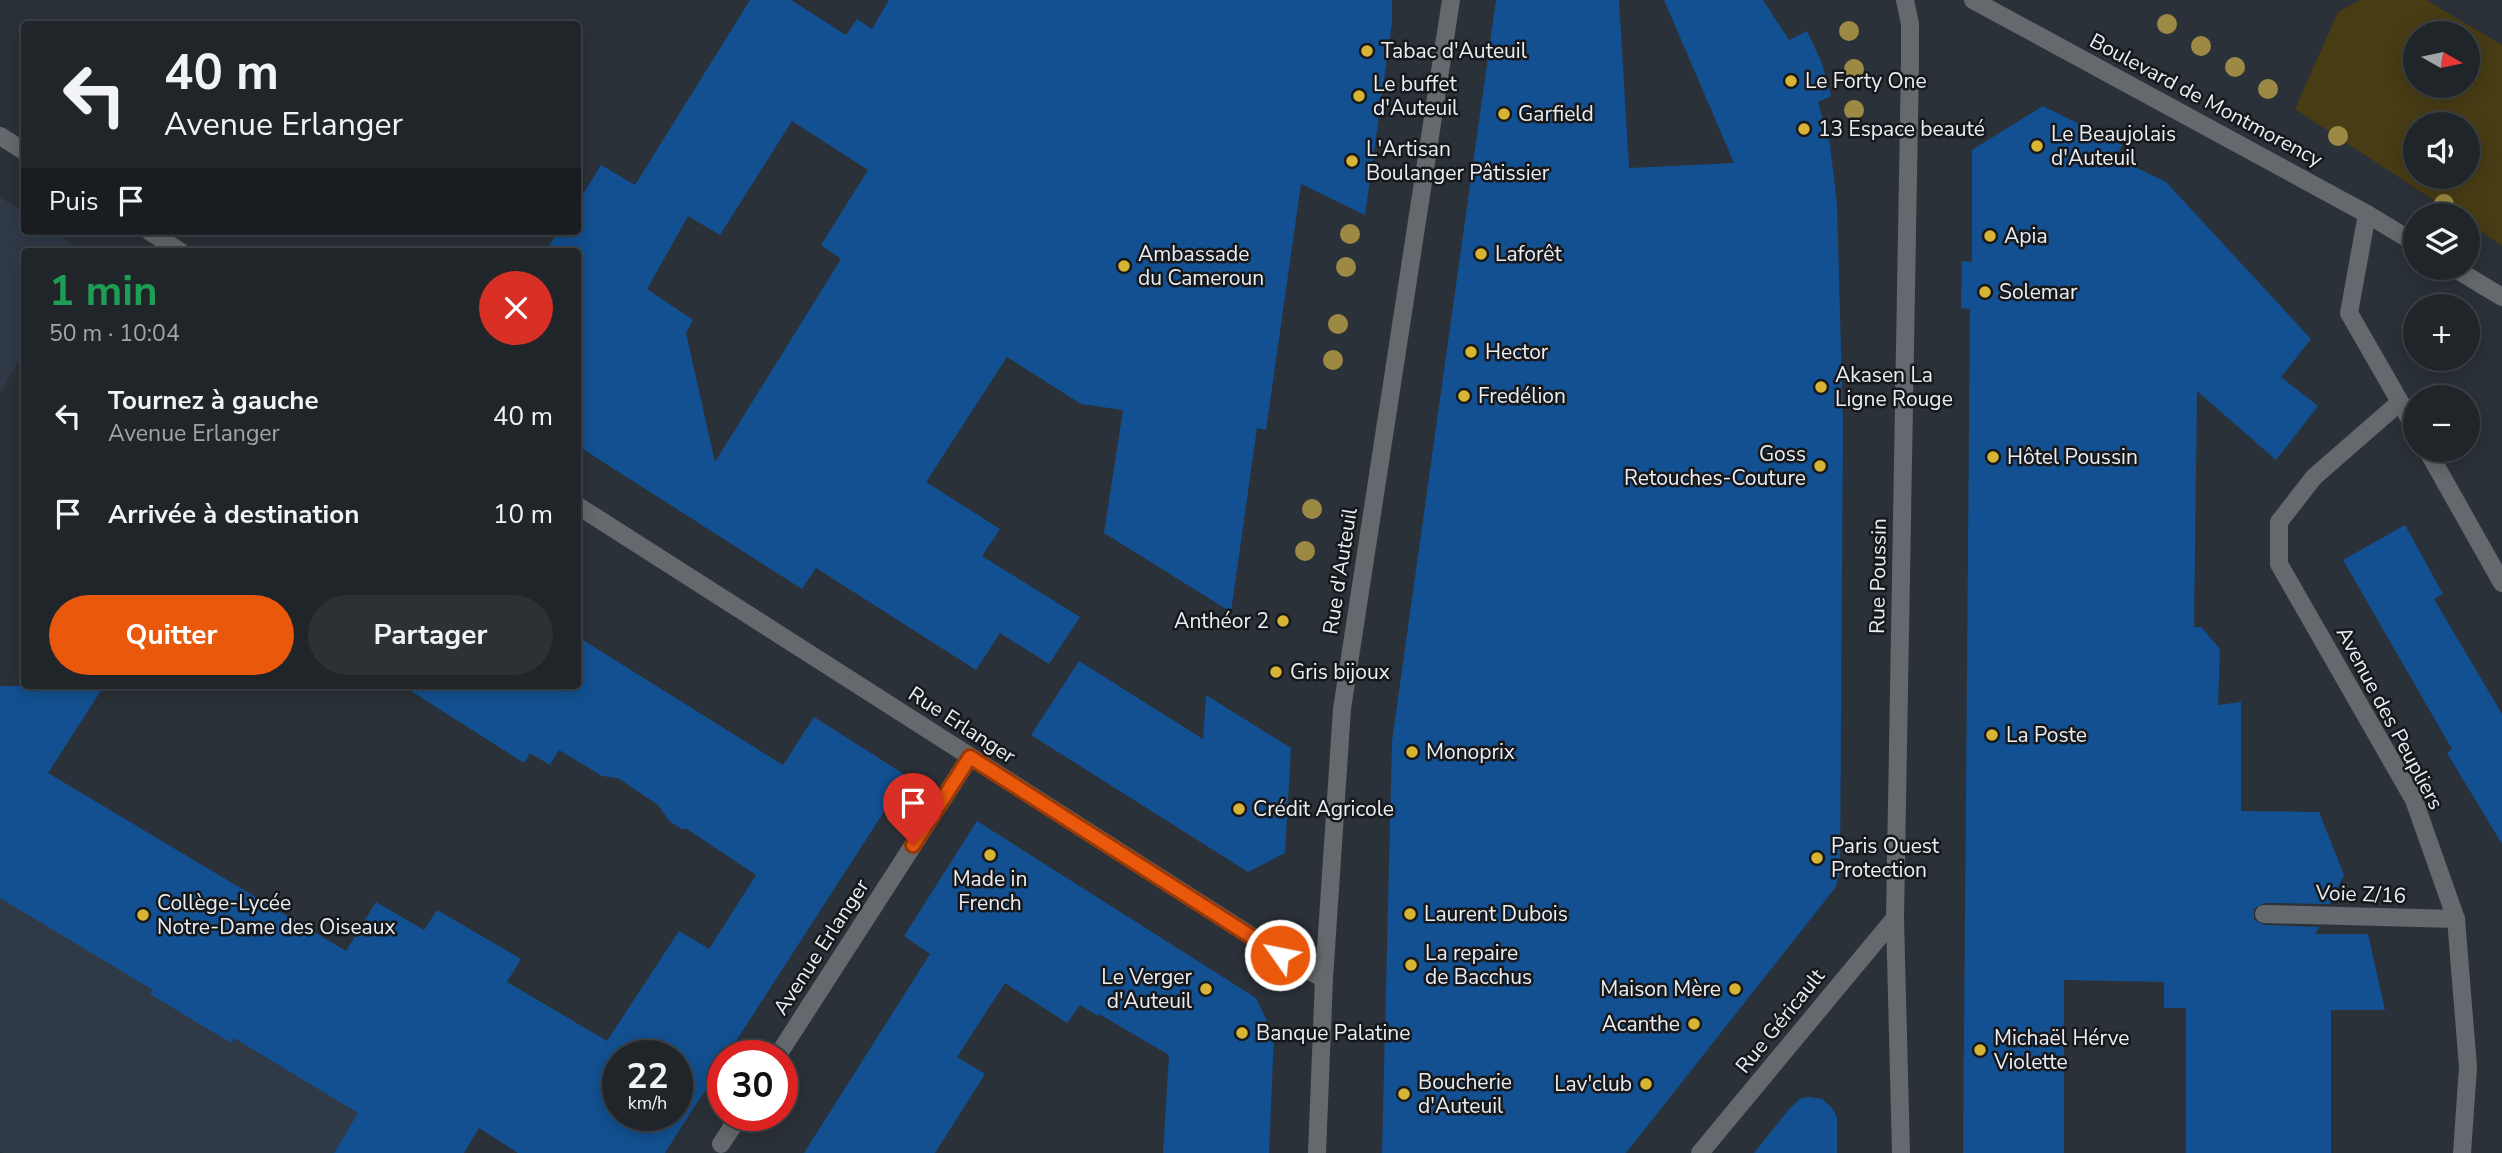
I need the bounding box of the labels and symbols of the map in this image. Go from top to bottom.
north arrow [2403,21,2480,98]
street label: Boulevard de Montmorency [2085,27,2328,173]
place label: Tabac d'Auteuil [1381,37,1528,65]
marker: Tabac d'Auteuil [1359,43,1375,59]
place label: Le Forty One [1805,67,1927,95]
place label: Le buffet d'Auteuil [1373,70,1459,122]
marker: Le Forty One [1783,73,1799,89]
marker: Le buffet d'Auteuil [1351,88,1367,104]
place label: Garfield [1518,100,1594,128]
marker: Garfield [1496,106,1512,122]
place label: 13 Espace beauté [1818,115,1985,143]
place label: Le Beaujolais d'Auteuil [2051,120,2176,172]
marker: 13 Espace beauté [1796,121,1812,137]
place label: L'Artisan Boulanger Pâtissier [1366,135,1550,187]
marker: Le Beaujolais d'Auteuil [2029,138,2045,154]
marker: L'Artisan Boulanger Pâtissier [1344,153,1360,169]
place label: Apia [2004,222,2048,250]
marker: Apia [1982,228,1998,244]
place label: Ambassade du Cameroun [1138,240,1264,292]
place label: Laforêt [1495,240,1562,268]
marker: Laforêt [1473,246,1489,262]
marker: Ambassade du Cameroun [1116,258,1132,274]
place label: Solemar [1999,278,2078,306]
marker: Solemar [1977,284,1993,300]
place label: Hector [1485,338,1549,366]
marker: Hector [1463,344,1479,360]
place label: Akasen La Ligne Rouge [1835,361,1953,413]
marker: Akasen La Ligne Rouge [1813,379,1829,395]
place label: Fredélion [1478,382,1566,410]
marker: Fredélion [1456,388,1472,404]
place label: Goss Retouches-Couture [1624,440,1806,492]
place label: Hôtel Poussin [2007,443,2138,471]
marker: Hôtel Poussin [1985,449,2001,465]
marker: Goss Retouches-Couture [1812,458,1828,474]
street label: Rue d'Auteuil [1316,505,1364,636]
street label: Rue Poussin [1863,518,1893,634]
place label: Anthéor 2 [1174,607,1269,635]
marker: Anthéor 2 [1275,613,1291,629]
street label: Avenue des Peupliers [2330,622,2450,814]
place label: Gris bijoux [1290,658,1390,686]
marker: Gris bijoux [1268,664,1284,680]
street label: Rue Erlanger [903,680,1021,770]
place label: La Poste [2006,721,2087,749]
marker: La Poste [1984,727,2000,743]
place label: Monoprix [1426,738,1515,766]
marker: Monoprix [1404,744,1420,760]
pin [883,773,943,845]
place label: Crédit Agricole [1253,795,1394,823]
marker: Crédit Agricole [1231,801,1247,817]
place label: Paris Ouest Protection [1831,832,1940,884]
marker: Made in French [982,847,998,863]
marker: Paris Ouest Protection [1809,850,1825,866]
place label: Made in French [953,865,1027,917]
street label: Avenue Erlanger [767,873,876,1020]
street label: Voie Z/16 [2314,878,2407,910]
place label: Collège-Lycée Notre-Dame des Oiseaux [157,889,396,941]
place label: Laurent Dubois [1424,900,1568,928]
marker: Laurent Dubois [1402,906,1418,922]
marker: Collège-Lycée Notre-Dame des Oiseaux [135,907,151,923]
position arrow [1243,918,1317,992]
place label: La repaire de Bacchus [1425,939,1532,991]
marker: La repaire de Bacchus [1403,957,1419,973]
street label: Rue Géricault [1729,962,1831,1079]
place label: Le Verger d'Auteuil [1101,963,1193,1015]
place label: Maison Mère [1600,975,1721,1003]
marker: Le Verger d'Auteuil [1198,981,1214,997]
marker: Maison Mère [1727,981,1743,997]
place label: Acanthe [1602,1010,1680,1038]
marker: Acanthe [1686,1016,1702,1032]
place label: Banque Palatine [1256,1019,1410,1047]
place label: Michaël Hérve Violette [1993,1024,2130,1076]
marker: Banque Palatine [1234,1025,1250,1041]
speed limit sign: 30 [707,1040,798,1131]
marker: Michaël Hérve Violette [1972,1042,1988,1058]
place label: Boucherie d'Auteuil [1418,1068,1512,1120]
place label: Lav'club [1554,1070,1632,1098]
marker: Lav'club [1638,1076,1654,1092]
marker: Boucherie d'Auteuil [1396,1086,1412,1102]

